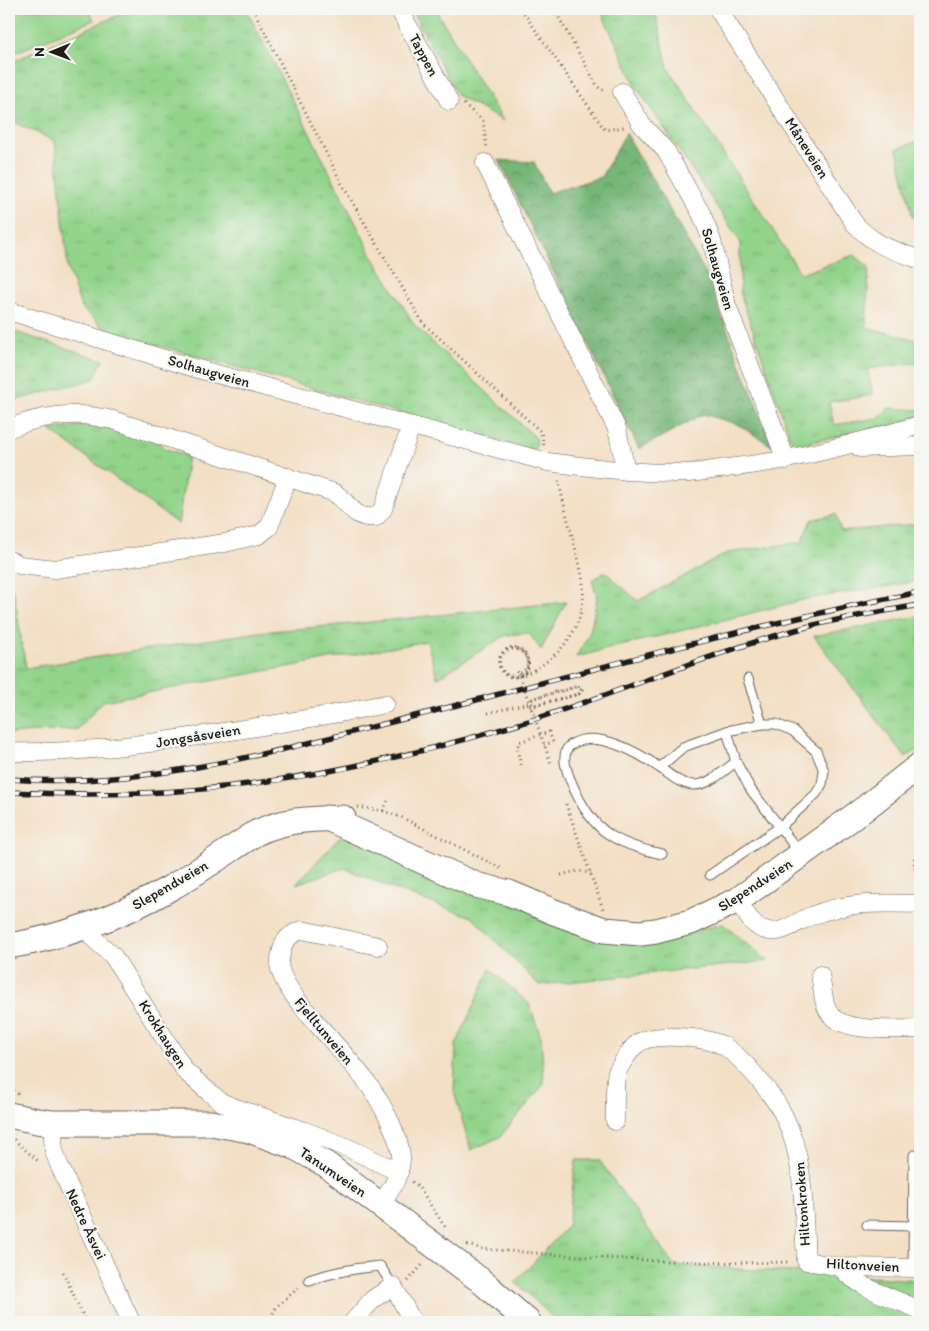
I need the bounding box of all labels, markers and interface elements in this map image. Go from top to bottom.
north arrow [28,28,78,78]
street label: Tappen [405,31,443,80]
text: N [31,47,48,57]
street label: Måneveien [781,114,833,182]
street label: Solhaugveien [698,226,738,312]
street label: Solhaugveien [166,351,252,391]
street label: Jongsåsveien [154,720,242,752]
street label: Slependveien [715,854,796,916]
street label: Slependveien [129,856,212,914]
street label: Fjelltunveien [291,994,358,1069]
street label: Krokhaugen [135,996,191,1072]
street label: Tanumveien [296,1143,370,1201]
street label: Hiltonkroken [790,1161,814,1247]
street label: Nedre Åsvei [62,1186,110,1262]
street label: Hiltonveien [826,1254,900,1276]

